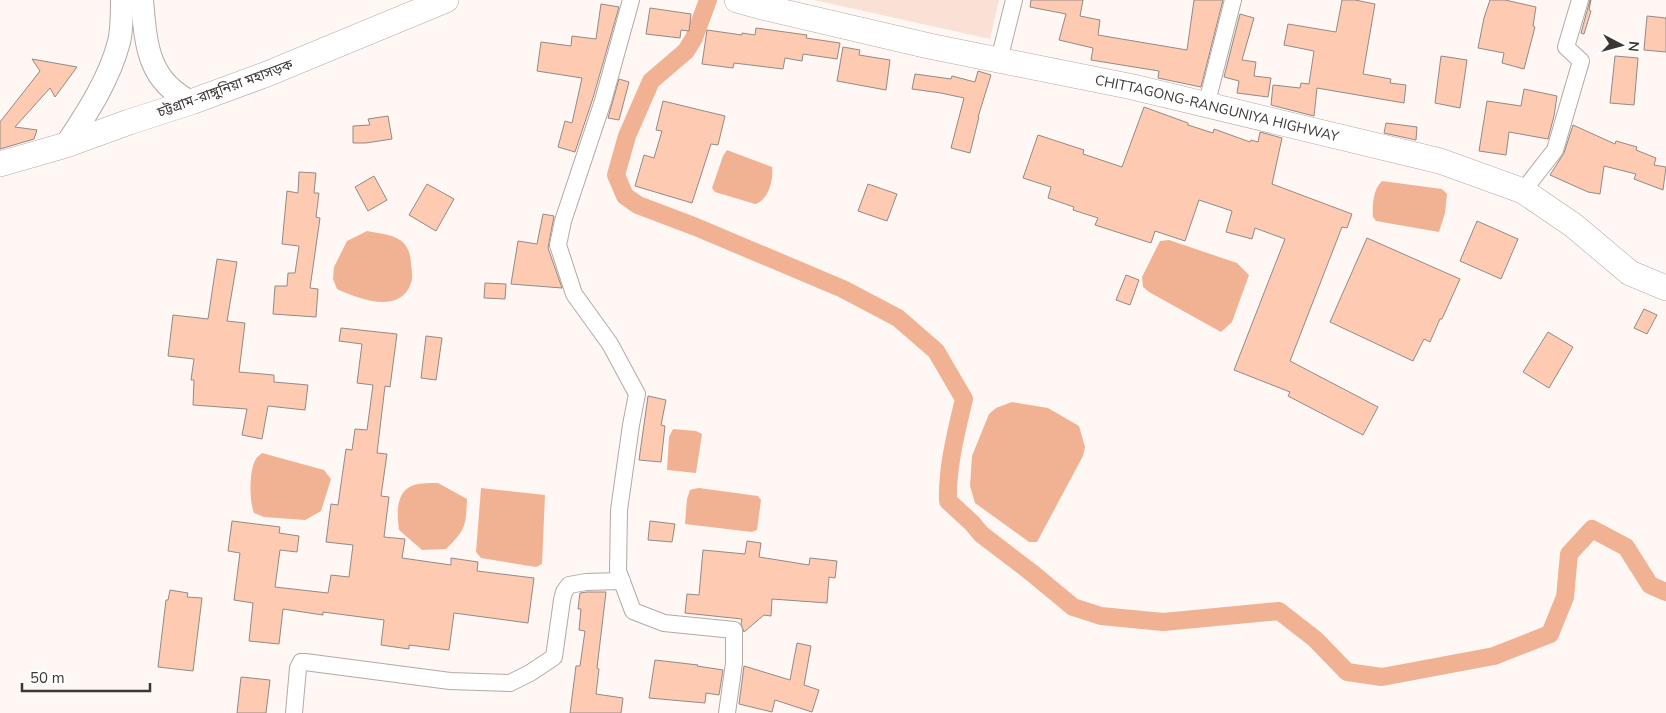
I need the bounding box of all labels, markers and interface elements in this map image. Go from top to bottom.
north arrow [1596,20,1646,70]
text: N [1623,40,1643,53]
street label: চট্টগ্রাম-রাঙ্গুনিয়া মহাসড়ক [154,55,296,122]
street label: CHITTAGONG-RANGUNIYA HIGHWAY [1093,71,1341,146]
scale bar [22,660,150,692]
text: 50 m [30,668,65,688]

